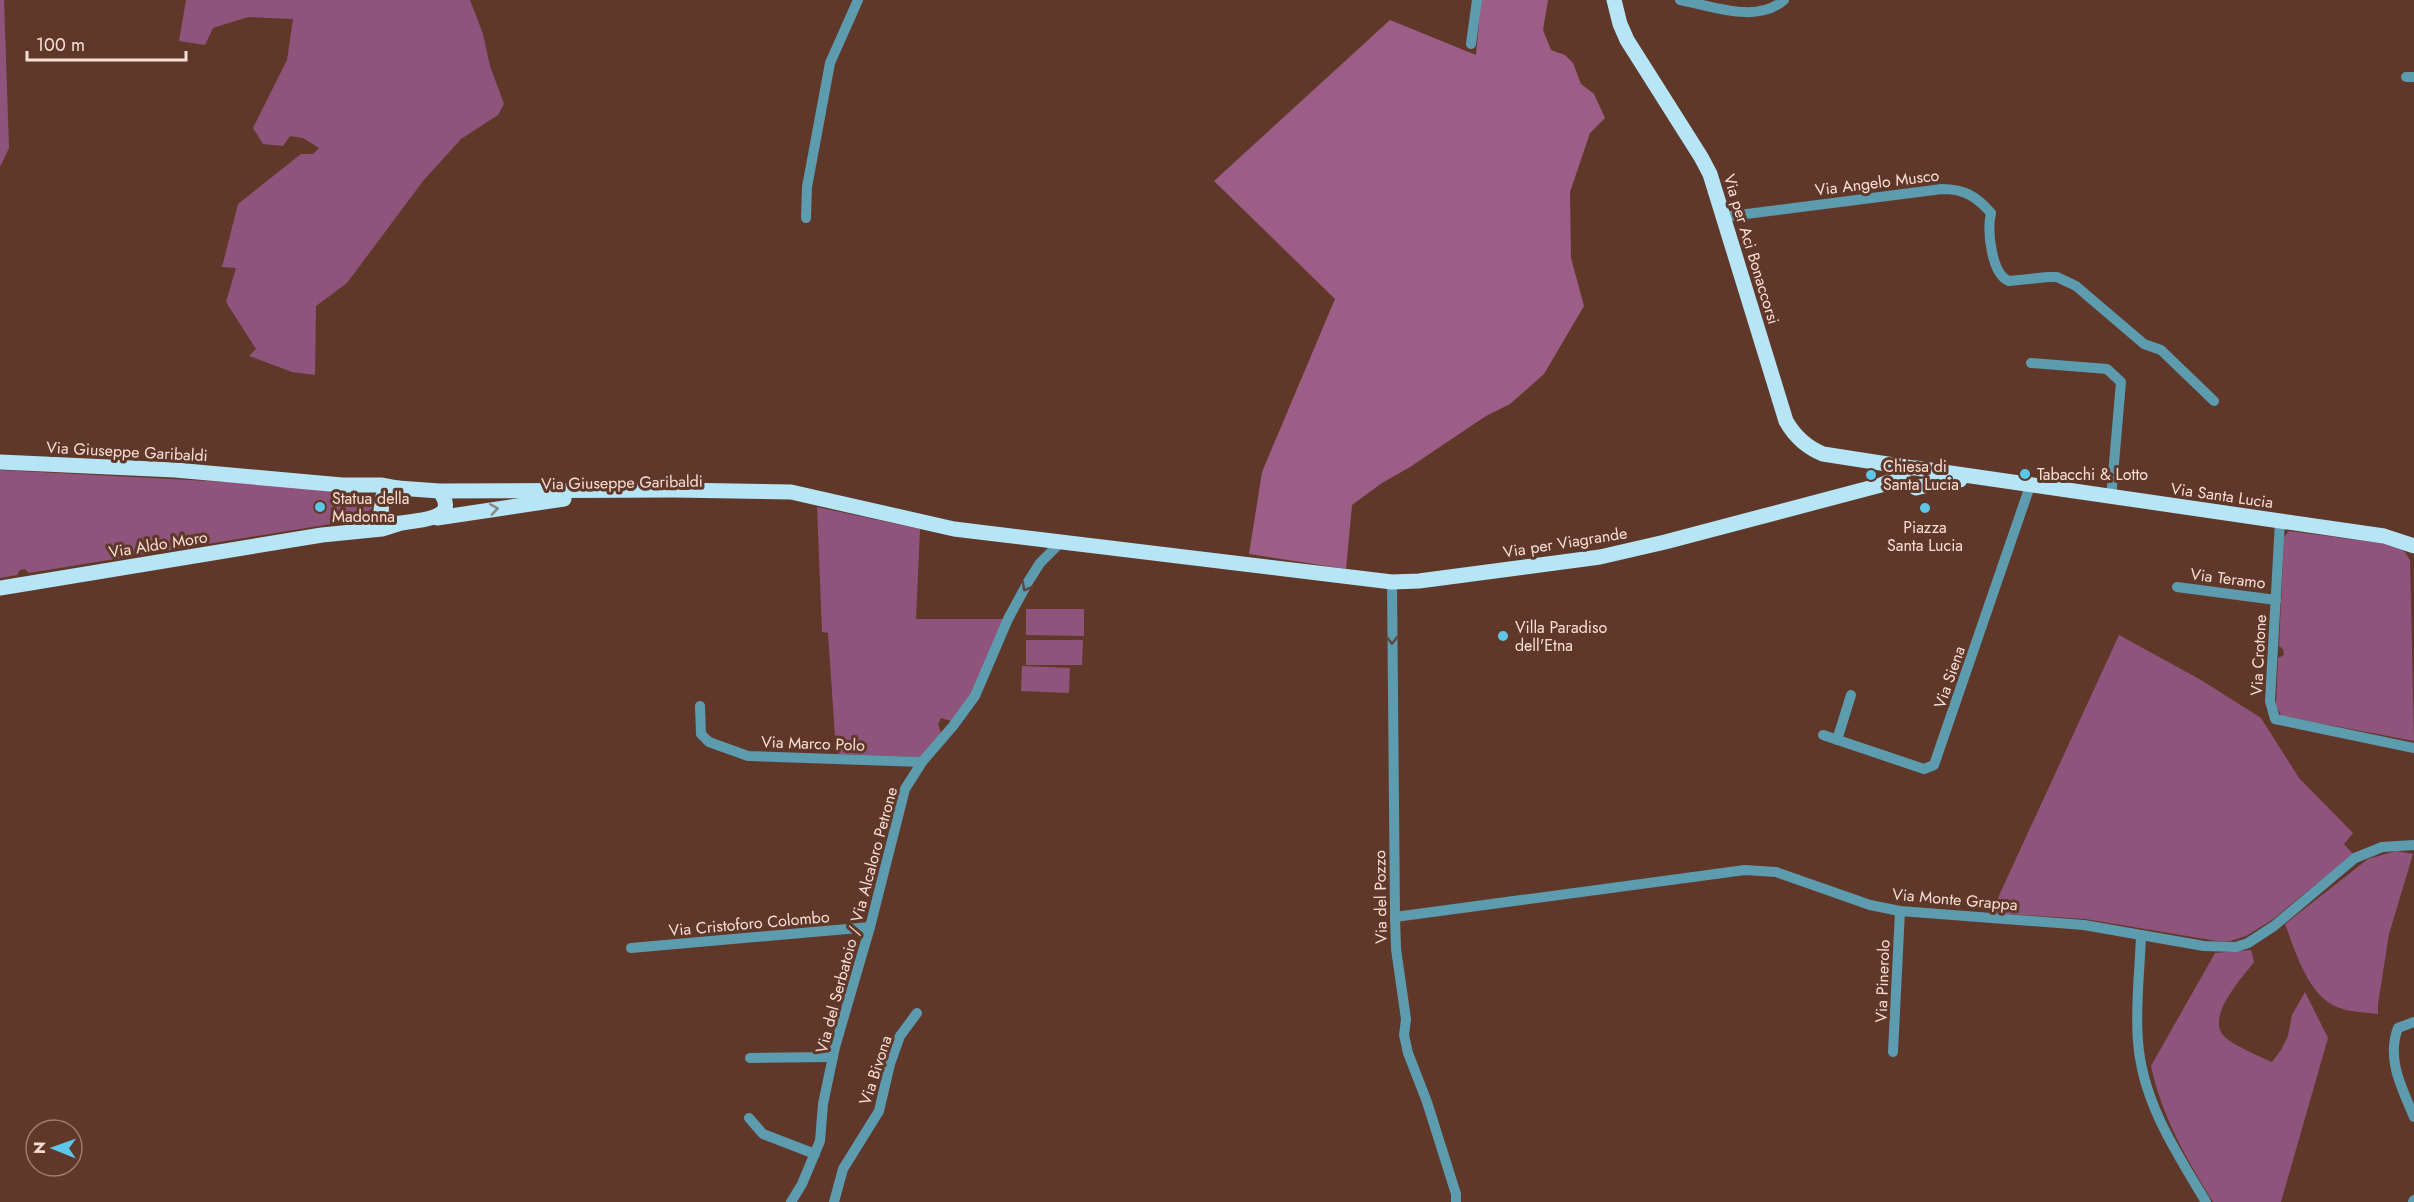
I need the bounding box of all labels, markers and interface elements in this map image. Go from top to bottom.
scale bar [27,24,186,62]
text: 100 m [36,32,85,58]
street label: Via Angelo Musco [1814,163,1941,202]
street label: Via per Aci Bonaccorsi [1718,171,1785,327]
street label: Via Giuseppe Garibaldi [46,436,208,467]
place label: Chiesa di Santa Lucia [1883,455,1959,496]
place label: Tabacchi & Lotto [2037,463,2148,486]
marker: Tabacchi & Lotto [2018,467,2032,481]
marker: Chiesa di Santa Lucia [1864,468,1878,482]
street label: Via Giuseppe Garibaldi [541,470,703,495]
street label: Via Santa Lucia [2169,477,2275,514]
place label: Statua della Madonna [332,487,409,528]
marker: Statua della Madonna [313,500,327,514]
marker: Piazza Santa Lucia [1918,501,1932,515]
one-way arrow [490,503,499,515]
place label: Piazza Santa Lucia [1887,516,1963,557]
street label: Via per Viagrande [1501,521,1629,564]
street label: Via Aldo Moro [107,525,209,564]
street label: Via Teramo [2189,562,2267,595]
one-way arrow [1022,581,1033,591]
street label: Via Crotone [2245,614,2272,696]
place label: Villa Paradiso dell'Etna [1515,616,1607,657]
marker: Villa Paradiso dell'Etna [1496,629,1510,643]
one-way arrow [1386,636,1398,645]
street label: Via Siena [1928,643,1971,711]
street label: Via Marco Polo [761,730,865,757]
street label: Via del Serbatoio / Via Alcaloro Petrone [810,784,903,1056]
street label: Via del Pozzo [1368,850,1393,944]
street label: Via Monte Grappa [1891,883,2019,916]
street label: Via Cristoforo Colombo [668,905,831,942]
street label: Via Pinerolo [1870,939,1895,1023]
street label: Via Bivona [853,1032,898,1108]
north arrow [24,1118,84,1178]
text: N [28,1141,51,1154]

